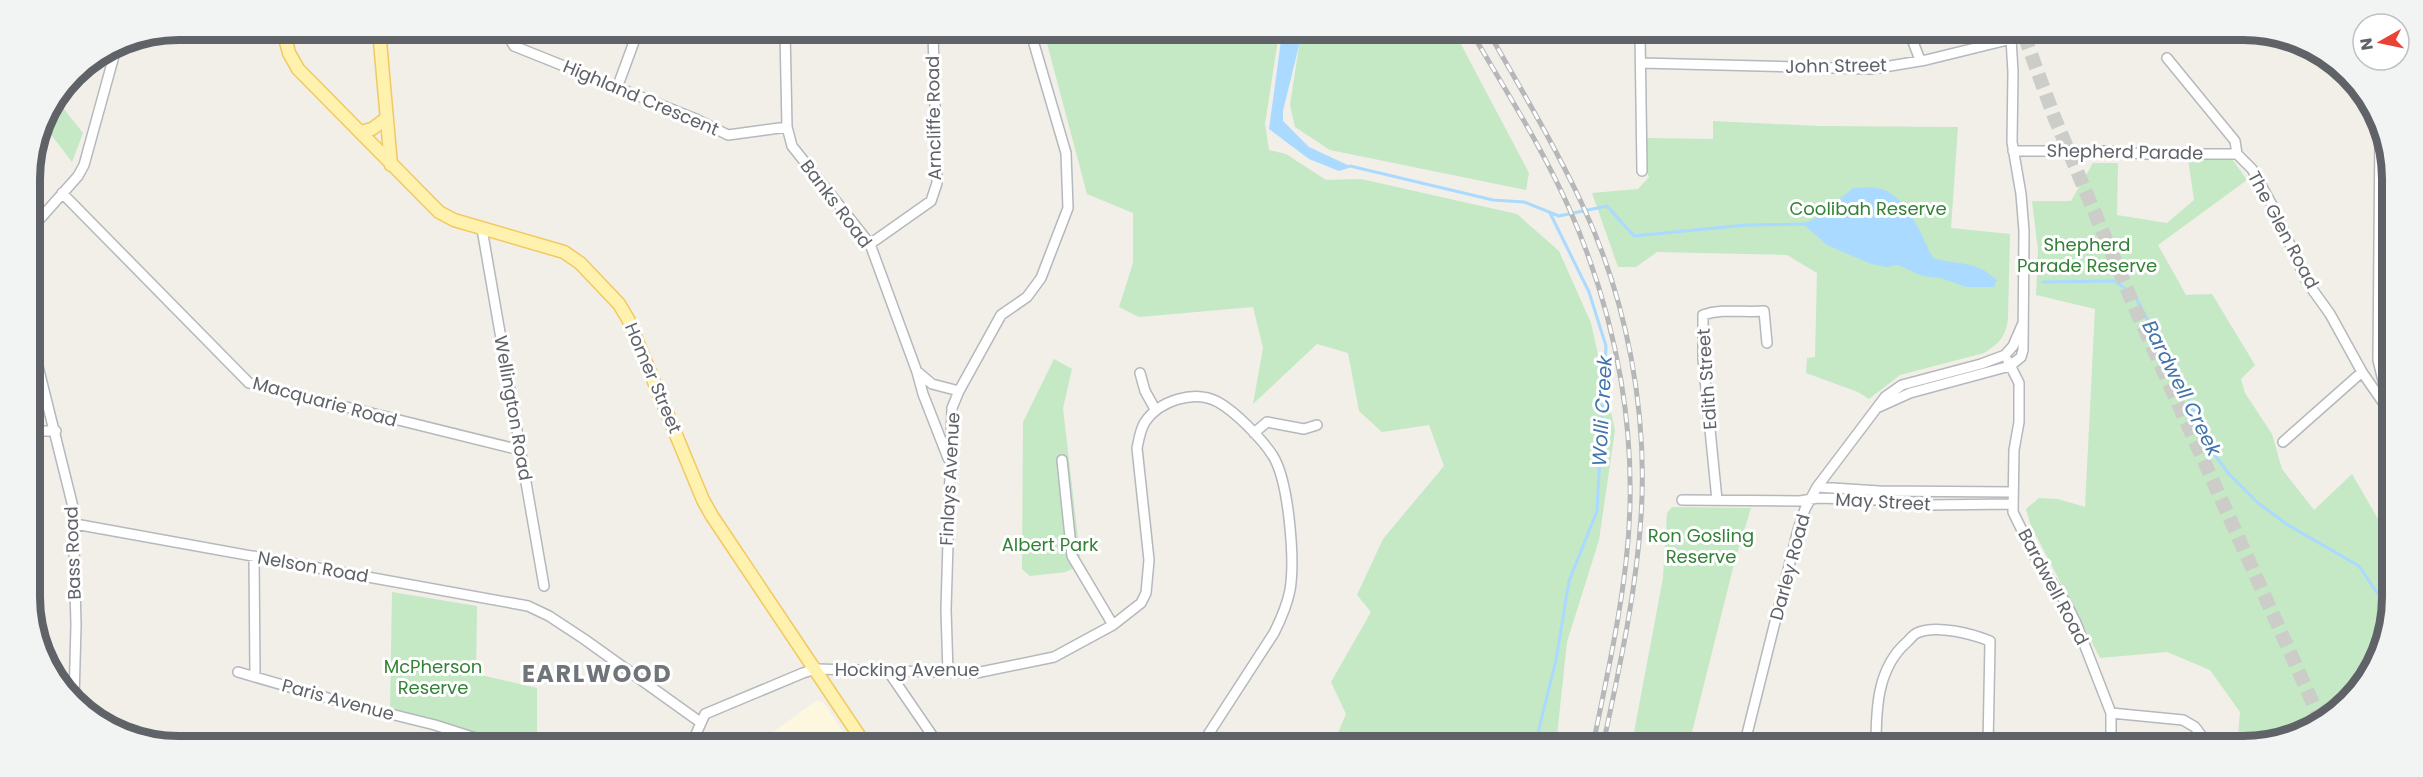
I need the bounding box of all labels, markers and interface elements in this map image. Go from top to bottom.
north arrow [2351,12,2411,72]
text: N [2354,37,2379,52]
street label: John Street [1785,52,1887,79]
street label: Highland Crescent [559,53,723,142]
street label: Arncliffe Road [920,55,947,181]
street label: Shepherd Parade [2047,138,2204,165]
street label: Banks Road [795,154,878,253]
street label: The Glen Road [2242,167,2325,293]
park label: Coolibah Reserve [1789,196,1947,221]
park label: Shepherd Parade Reserve [2017,232,2157,278]
water label: Bardwell Creek [2136,315,2229,462]
street label: Homer Street [619,319,688,437]
street label: Edith Street [1690,328,1723,430]
street label: Wellington Road [488,333,539,482]
water label: Wolli Creek [1585,353,1619,467]
street label: Macquarie Road [250,370,400,433]
street label: Finlays Avenue [934,412,965,546]
street label: May Street [1835,487,1931,516]
street label: Bass Road [58,506,87,600]
street label: Darley Road [1763,511,1816,623]
park label: Ron Gosling Reserve [1648,523,1754,569]
street label: Bardwell Road [2012,524,2095,649]
park label: Albert Park [1002,532,1099,557]
street label: Nelson Road [256,544,371,589]
park label: McPherson Reserve [384,654,482,700]
district label: EARLWOOD [522,657,672,690]
street label: Hocking Avenue [835,657,979,682]
street label: Paris Avenue [279,672,397,727]

